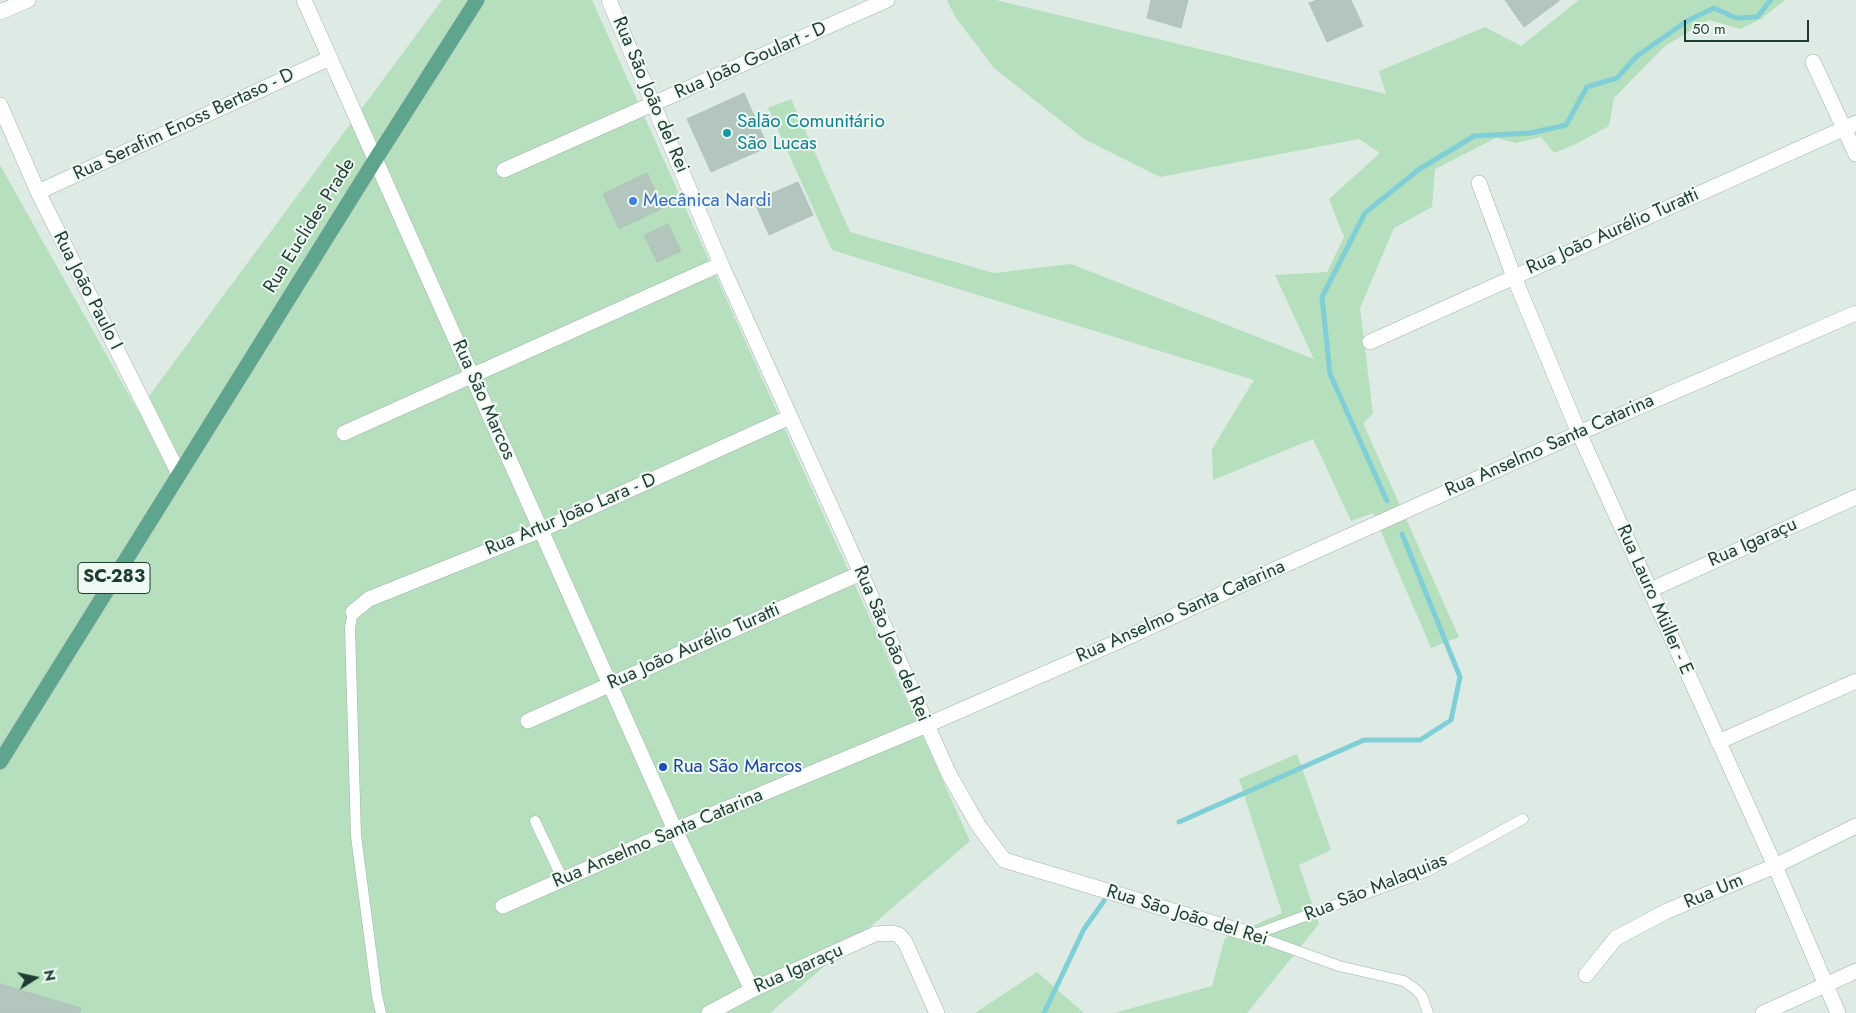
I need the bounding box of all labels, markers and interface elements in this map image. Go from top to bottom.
scale bar [1686,10,1811,42]
street label: Rua São João del Rei [607,13,693,177]
street label: Rua João Goulart - D [672,17,830,105]
text: 50 m [1692,18,1726,40]
street label: Rua Serafim Enoss Bertaso - D [70,64,298,186]
place label: Salão Comunitário São Lucas [737,111,885,155]
marker: Salão Comunitário São Lucas [721,127,733,139]
street label: Rua Euclides Prade [259,154,361,298]
street label: Rua João Aurélio Turatti [1523,184,1703,280]
place label: Mecânica Nardi [643,190,771,212]
marker: Mecânica Nardi [627,195,639,207]
street label: Rua João Paulo I [47,228,127,354]
street label: Rua São Marcos [446,336,520,464]
street label: Rua Anselmo Santa Catarina [1442,390,1658,502]
street label: Rua Artur João Lara - D [482,469,660,561]
street label: Rua Igaraçu [1705,513,1801,573]
street label: Rua Lauro Müller - E [1611,522,1697,678]
street label: Rua Anselmo Santa Catarina [1073,556,1289,668]
road number: SC-283 [78,562,150,594]
street label: Rua São João del Rei [848,562,934,726]
street label: Rua João Aurélio Turatti [604,599,784,695]
place label: Rua São Marcos [673,756,802,778]
marker: Rua São Marcos [657,761,669,773]
street label: Rua Anselmo Santa Catarina [550,784,766,894]
street label: Rua São Malaquias [1301,849,1451,927]
street label: Rua Um [1681,869,1747,915]
street label: Rua São João del Rei [1104,881,1270,951]
street label: Rua Igaraçu [751,939,847,999]
north arrow [10,953,60,1003]
text: N [39,968,61,983]

